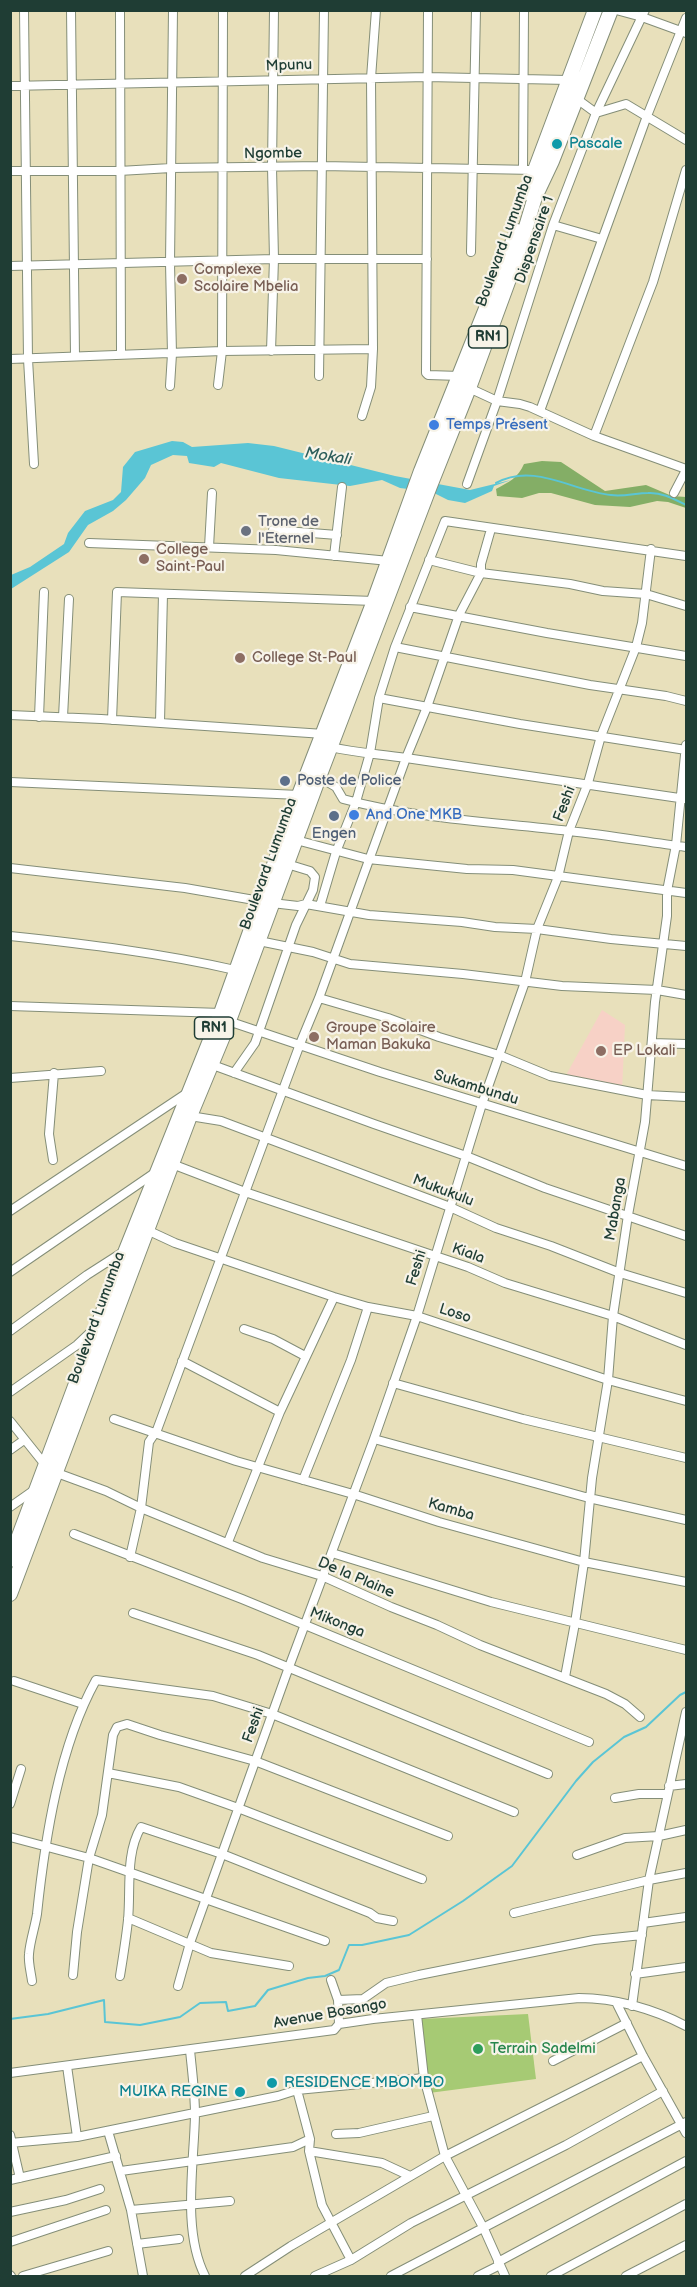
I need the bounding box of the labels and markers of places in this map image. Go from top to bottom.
place label: Pascale [569,135,622,153]
marker: Pascale [550,137,564,151]
place label: Complexe Scolaire Mbelia [194,261,299,296]
marker: Complexe Scolaire Mbelia [175,272,189,286]
place label: Temps Présent [446,416,548,434]
marker: Temps Présent [427,418,441,432]
place label: Trone de l'Eternel [258,513,319,548]
marker: Trone de l'Eternel [239,524,253,538]
place label: College Saint-Paul [156,541,225,576]
marker: College Saint-Paul [137,552,151,566]
place label: College St-Paul [252,649,356,667]
marker: College St-Paul [233,651,247,665]
place label: Poste de Police [297,772,402,790]
marker: Poste de Police [278,774,292,788]
place label: And One MKB [366,806,462,824]
marker: And One MKB [347,808,361,822]
marker: Engen [327,809,341,823]
place label: Engen [312,825,356,843]
place label: Groupe Scolaire Maman Bakuka [326,1019,436,1054]
marker: Groupe Scolaire Maman Bakuka [307,1030,321,1044]
place label: EP Lokali [613,1042,676,1060]
marker: EP Lokali [594,1044,608,1058]
place label: Terrain Sadelmi [490,2040,596,2058]
marker: Terrain Sadelmi [471,2042,485,2056]
place label: RESIDENCE MBOMBO [284,2074,444,2092]
marker: RESIDENCE MBOMBO [265,2076,279,2090]
place label: MUIKA REGINE [119,2083,228,2101]
marker: MUIKA REGINE [233,2085,247,2099]

